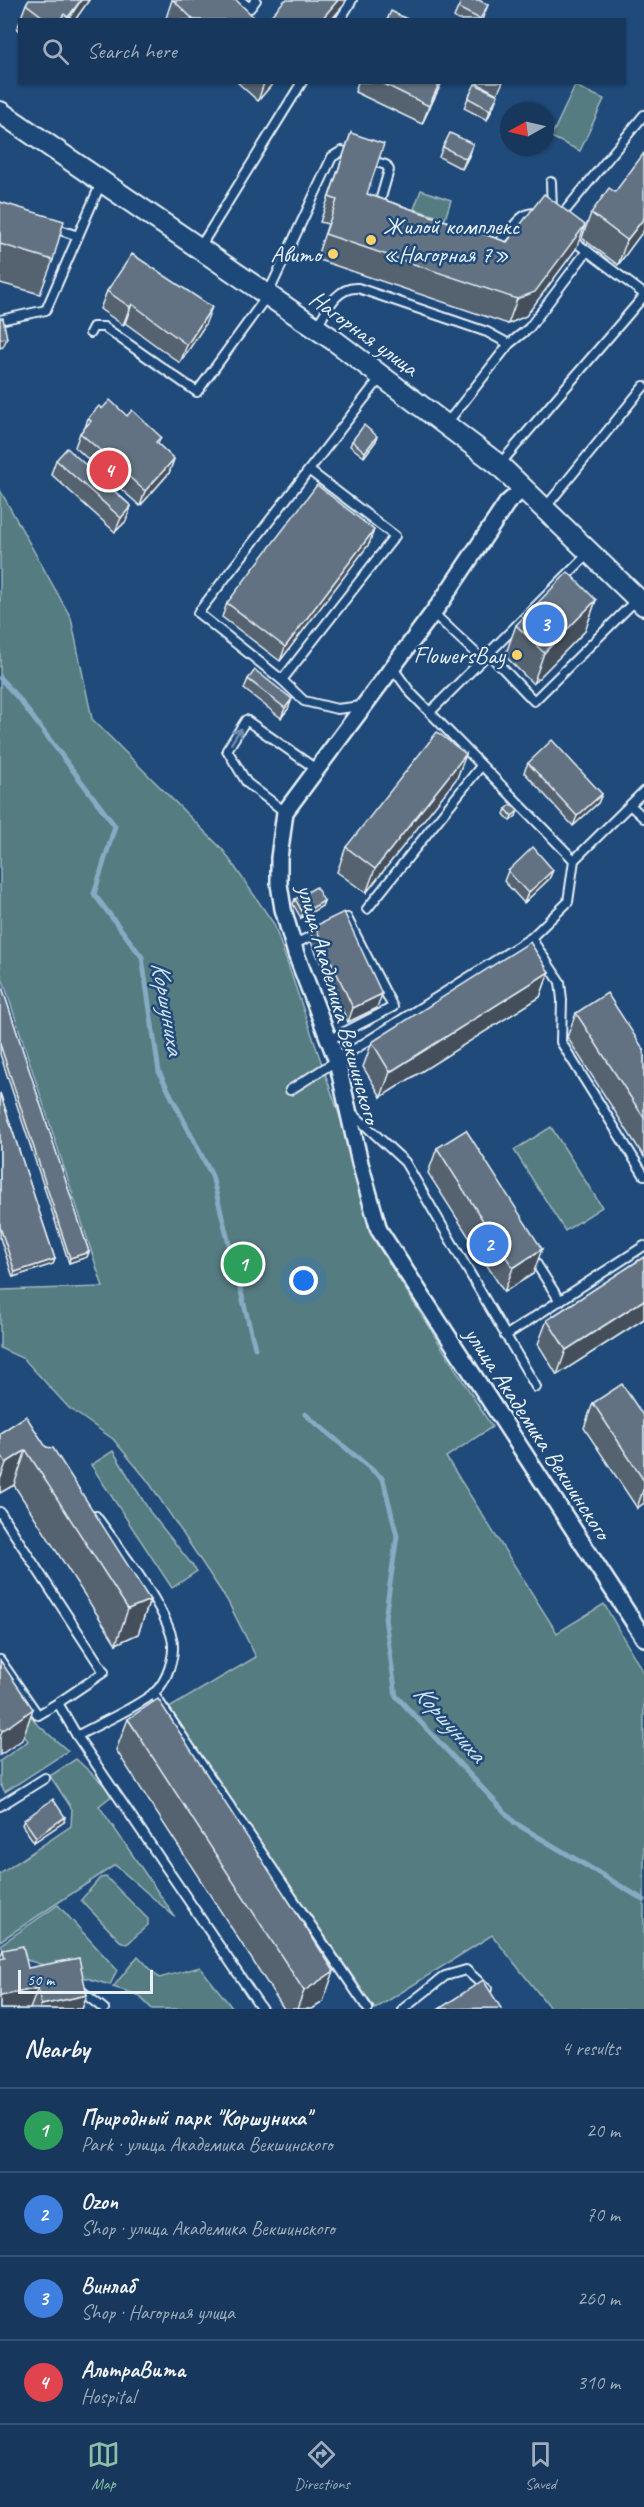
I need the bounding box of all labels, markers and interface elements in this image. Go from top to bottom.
search box [18,18,626,84]
icon: search [39,35,72,68]
text: Search here [87,37,177,65]
north arrow [500,102,554,156]
place label: Жилой комплекс «Нагорная 7» [383,211,520,269]
marker: Жилой комплекс «Нагорная 7» [364,233,378,247]
place label: Авито [271,239,324,269]
marker: Авито [326,247,340,261]
street label: Нагорная улица [304,283,426,383]
pin: 4 [90,448,128,492]
pin: 3 [526,602,564,646]
place label: FlowersBay [414,640,507,670]
marker: FlowersBay [510,648,524,662]
one-way arrow [229,728,242,745]
street label: улица Академика Векшинского [290,879,388,1130]
water label: Коршуниха [144,959,193,1060]
pin: 2 [470,1222,508,1266]
pin: 1 [224,1242,262,1286]
your location [289,1266,318,1295]
street label: улица Академика Векшинского [457,1319,619,1547]
water label: Коршуниха [406,1677,495,1771]
scale bar [18,1967,153,1994]
text: 50 m [27,1970,54,1990]
text: Nearby [24,2032,89,2065]
text: 4 results [561,2036,620,2061]
text: Природный парк "Коршуниха" [81,2104,311,2132]
text: 1 [39,2118,48,2143]
text: 20 m [586,2118,620,2143]
text: Park · улица Академика Векшинского [81,2132,332,2157]
text: Ozon [81,2188,118,2216]
text: 2 [39,2202,48,2227]
text: 70 m [586,2202,620,2227]
text: Shop · улица Академика Векшинского [81,2216,335,2241]
text: Винлаб [81,2272,135,2300]
text: 3 [39,2286,48,2311]
text: 260 m [577,2286,620,2311]
text: Shop · Нагорная улица [81,2300,235,2325]
text: АльтраВита [81,2356,185,2384]
text: 4 [39,2370,48,2395]
text: 310 m [577,2370,620,2395]
text: Hospital [81,2384,136,2409]
tab: Map [87,2438,120,2494]
tab: Directions [294,2438,350,2494]
tab: Saved [524,2438,557,2494]

